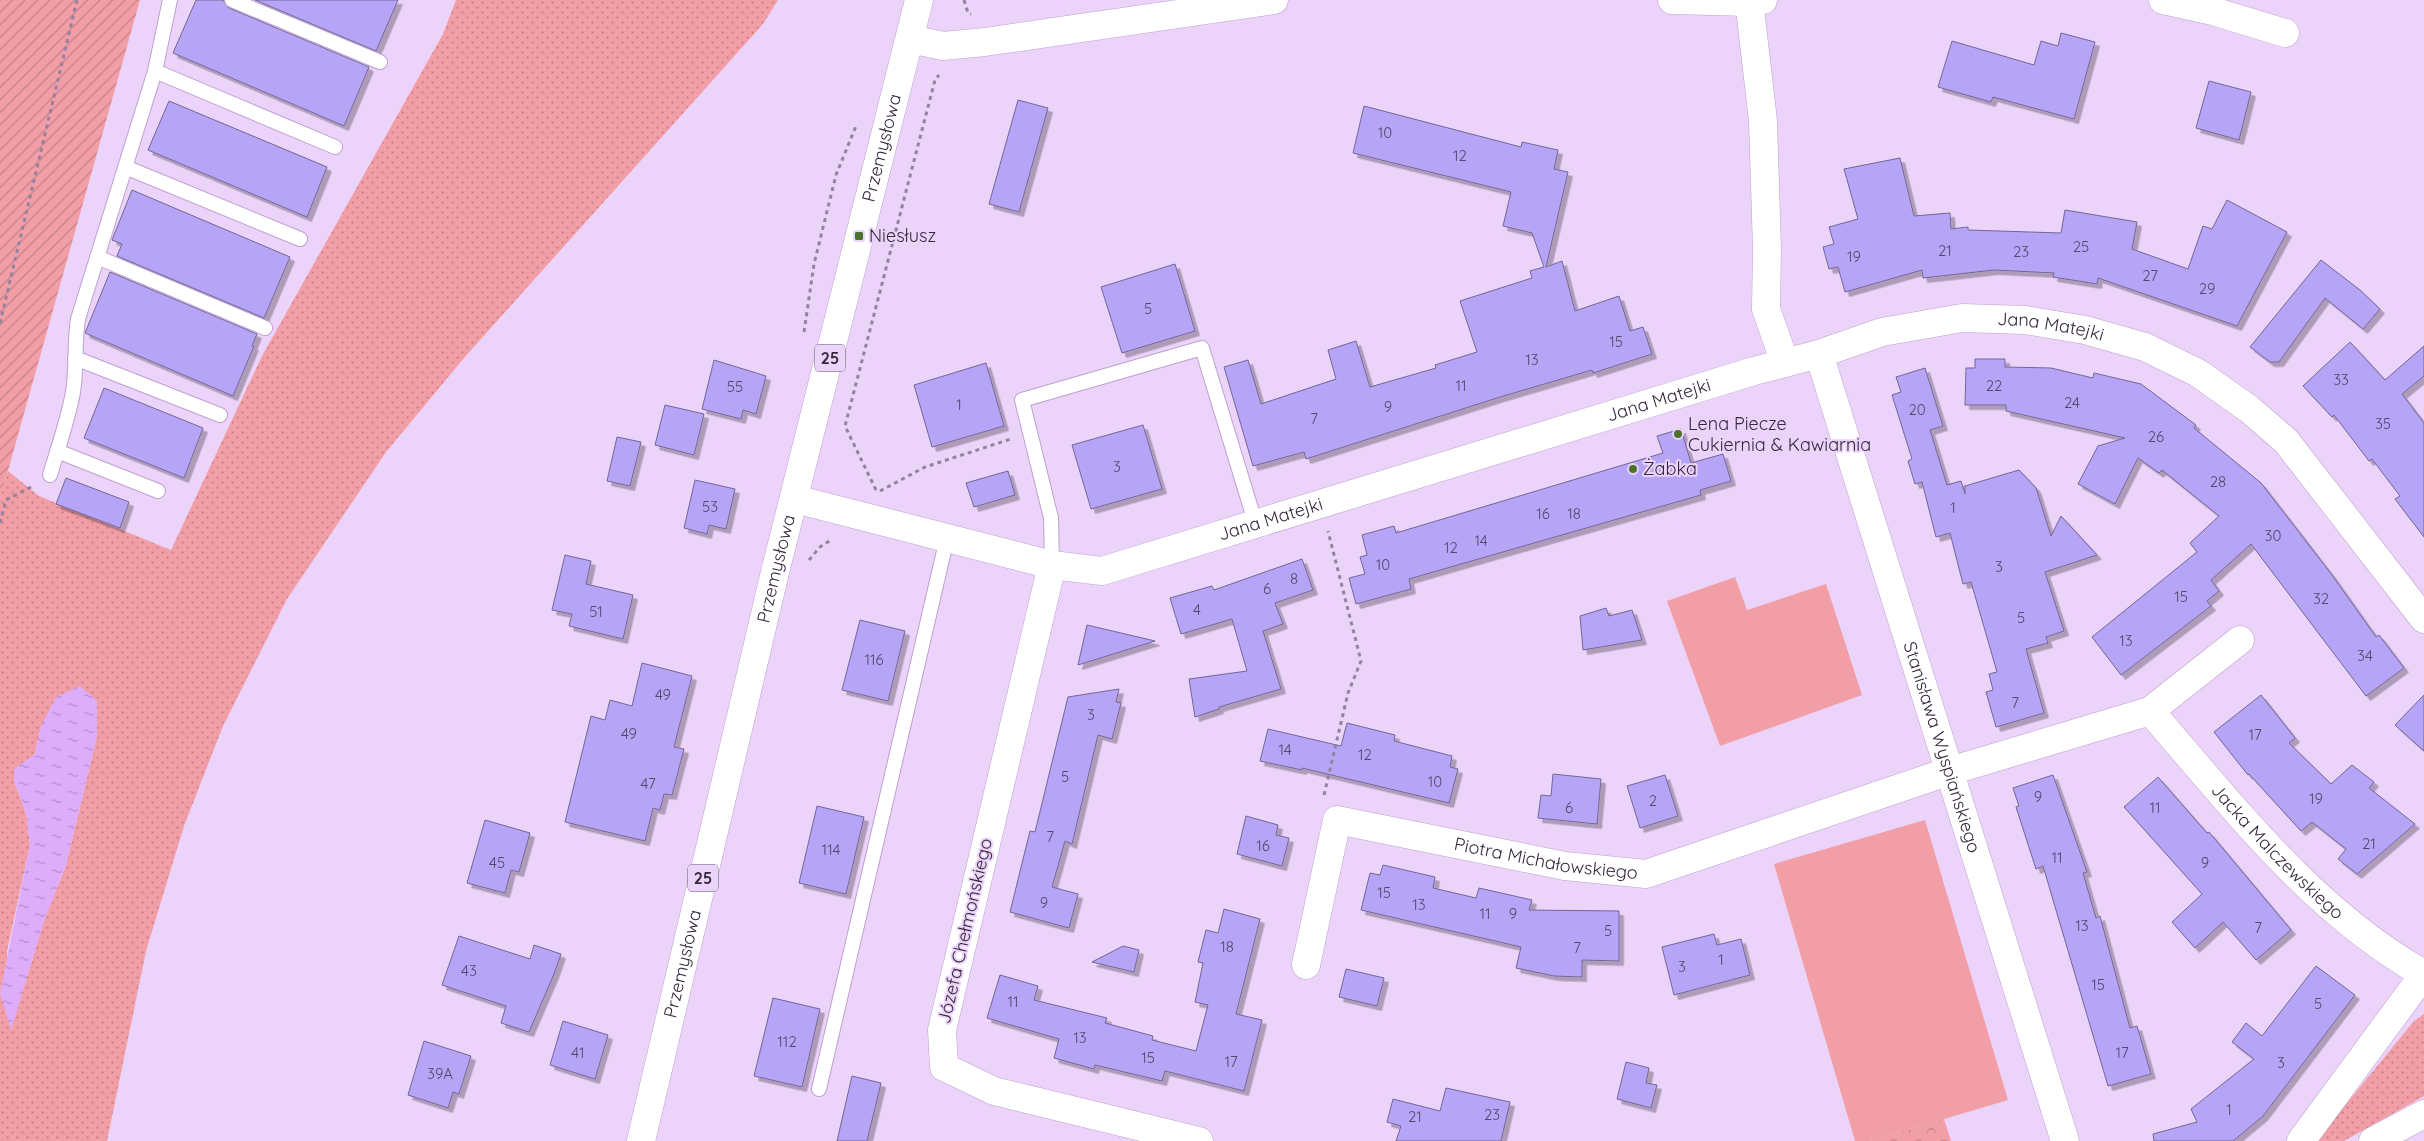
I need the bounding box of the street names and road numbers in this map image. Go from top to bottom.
street label: Przemysłowa [857,91,906,204]
street label: Jana Matejki [1997,307,2107,346]
road number: 25 [815,344,845,372]
street label: Jana Matejki [1604,373,1713,427]
street label: Jana Matejki [1215,492,1325,546]
street label: Przemysłowa [751,512,800,625]
street label: Stanisława Wyspiańskiego [1899,639,1986,856]
street label: Jacka Malczewskiego [2206,779,2349,924]
street label: Piotra Michałowskiego [1452,832,1639,884]
street label: Józefa Chełmońskiego [932,836,997,1026]
road number: 25 [688,864,718,891]
street label: Przemysłowa [658,907,706,1020]

